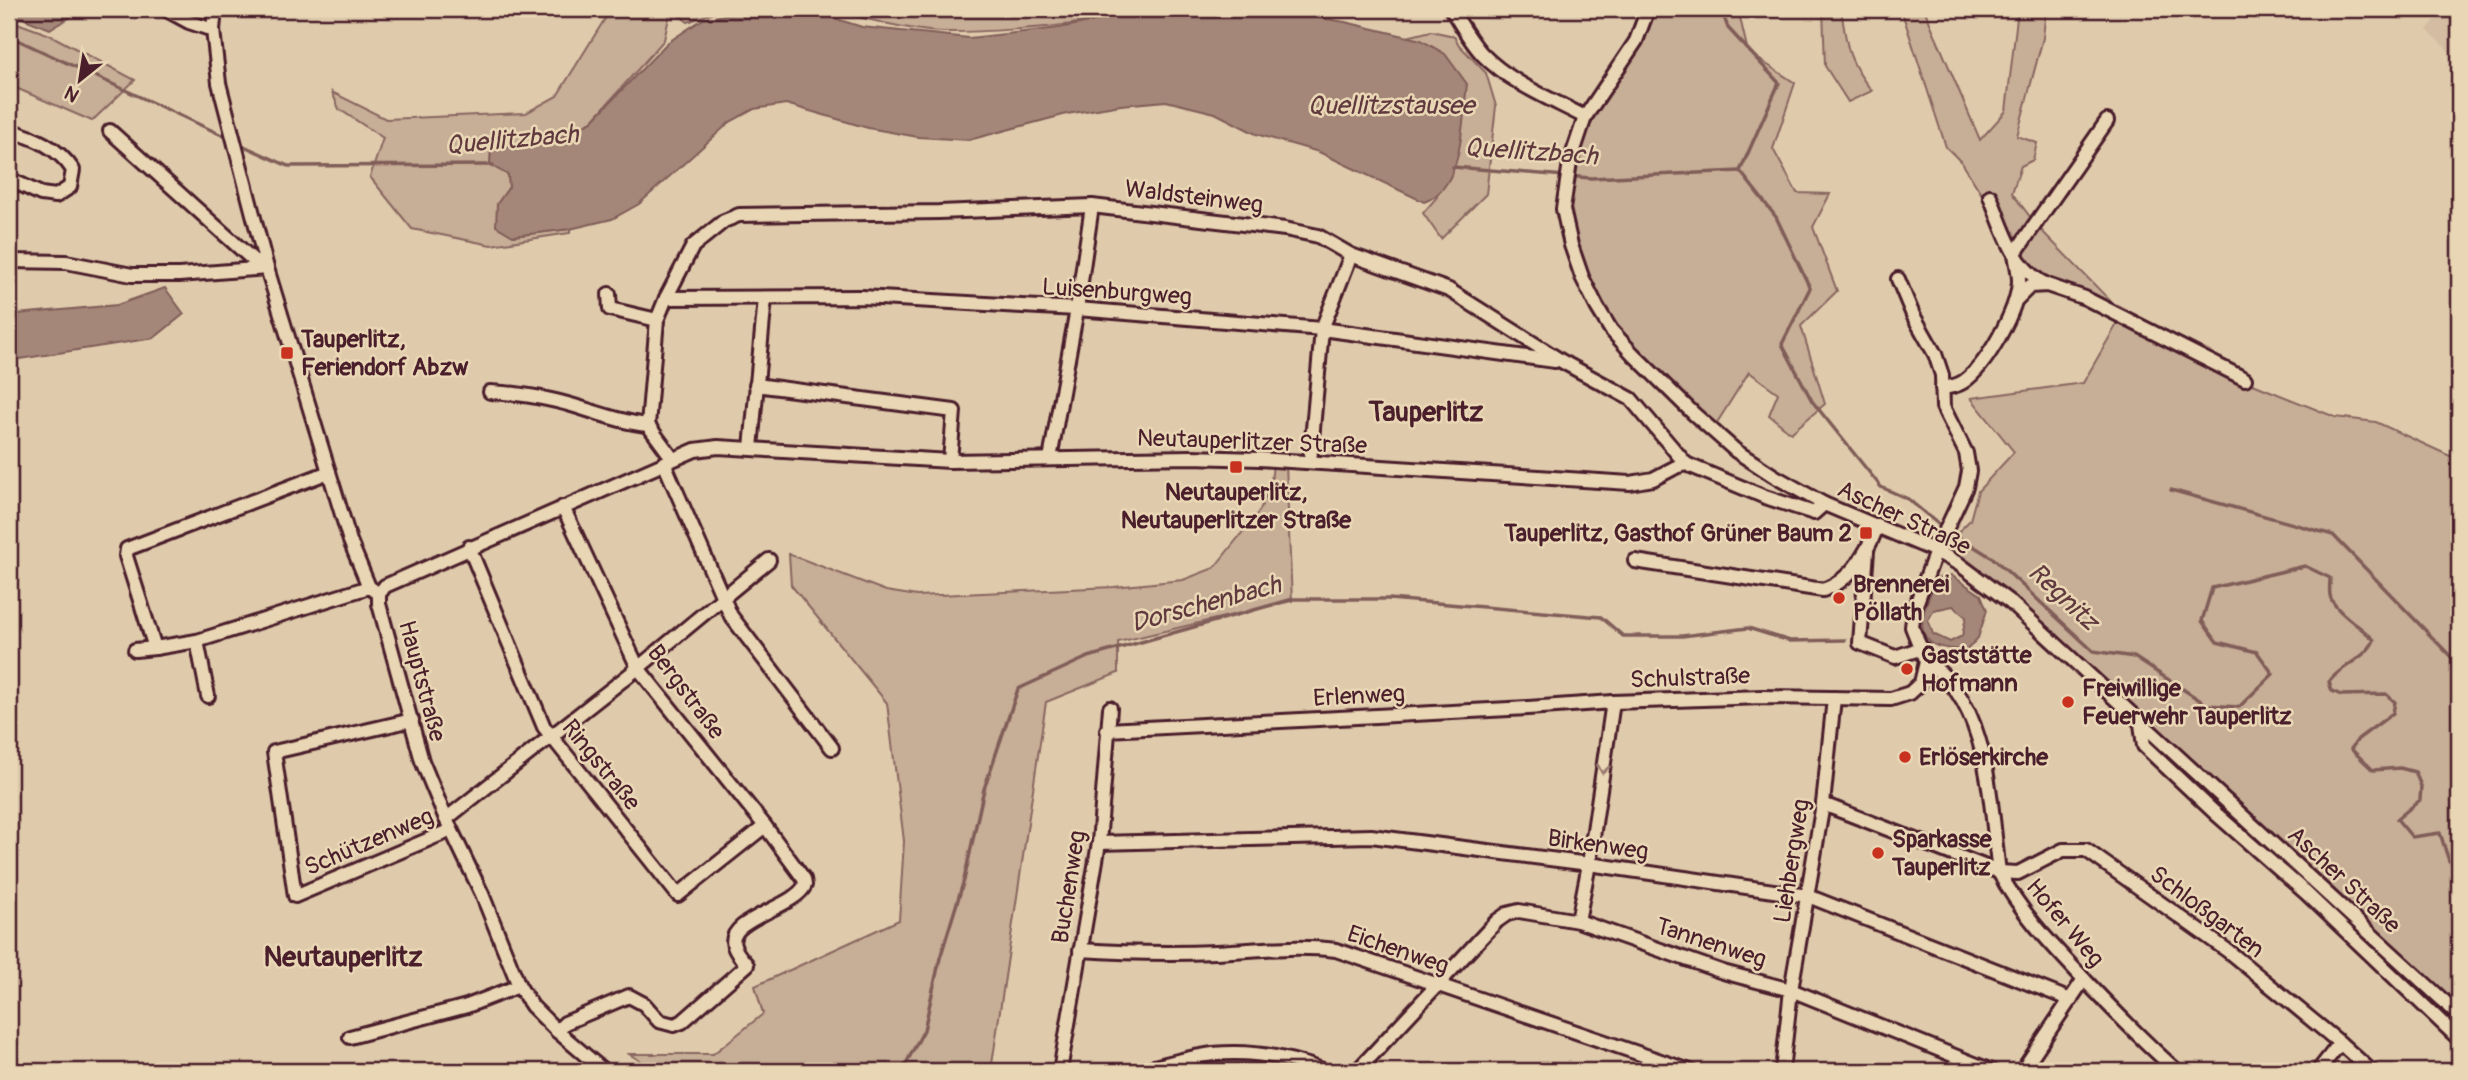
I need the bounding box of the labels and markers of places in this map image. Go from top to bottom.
place label: Tauperlitz, Feriendorf Abzw [300,325,469,382]
marker: Tauperlitz, Feriendorf Abzw [279,345,295,361]
marker: Neutauperlitz, Neutauperlitzer Straße [1228,459,1244,475]
place label: Neutauperlitz, Neutauperlitzer Straße [1121,478,1352,535]
place label: Tauperlitz, Gasthof Grüner Baum 2 [1503,519,1852,548]
marker: Tauperlitz, Gasthof Grüner Baum 2 [1858,525,1874,541]
place label: Brennerei Pöllath [1853,570,1949,627]
marker: Brennerei Pöllath [1831,590,1847,606]
place label: Gaststätte Hofmann [1921,641,2033,698]
marker: Gaststätte Hofmann [1899,661,1915,677]
place label: Freiwillige Feuerwehr Tauperlitz [2082,674,2292,731]
marker: Freiwillige Feuerwehr Tauperlitz [2060,694,2076,710]
place label: Erlöserkirche [1919,743,2049,772]
marker: Erlöserkirche [1897,749,1913,765]
place label: Sparkasse Tauperlitz [1891,825,1993,882]
marker: Sparkasse Tauperlitz [1870,845,1886,861]

